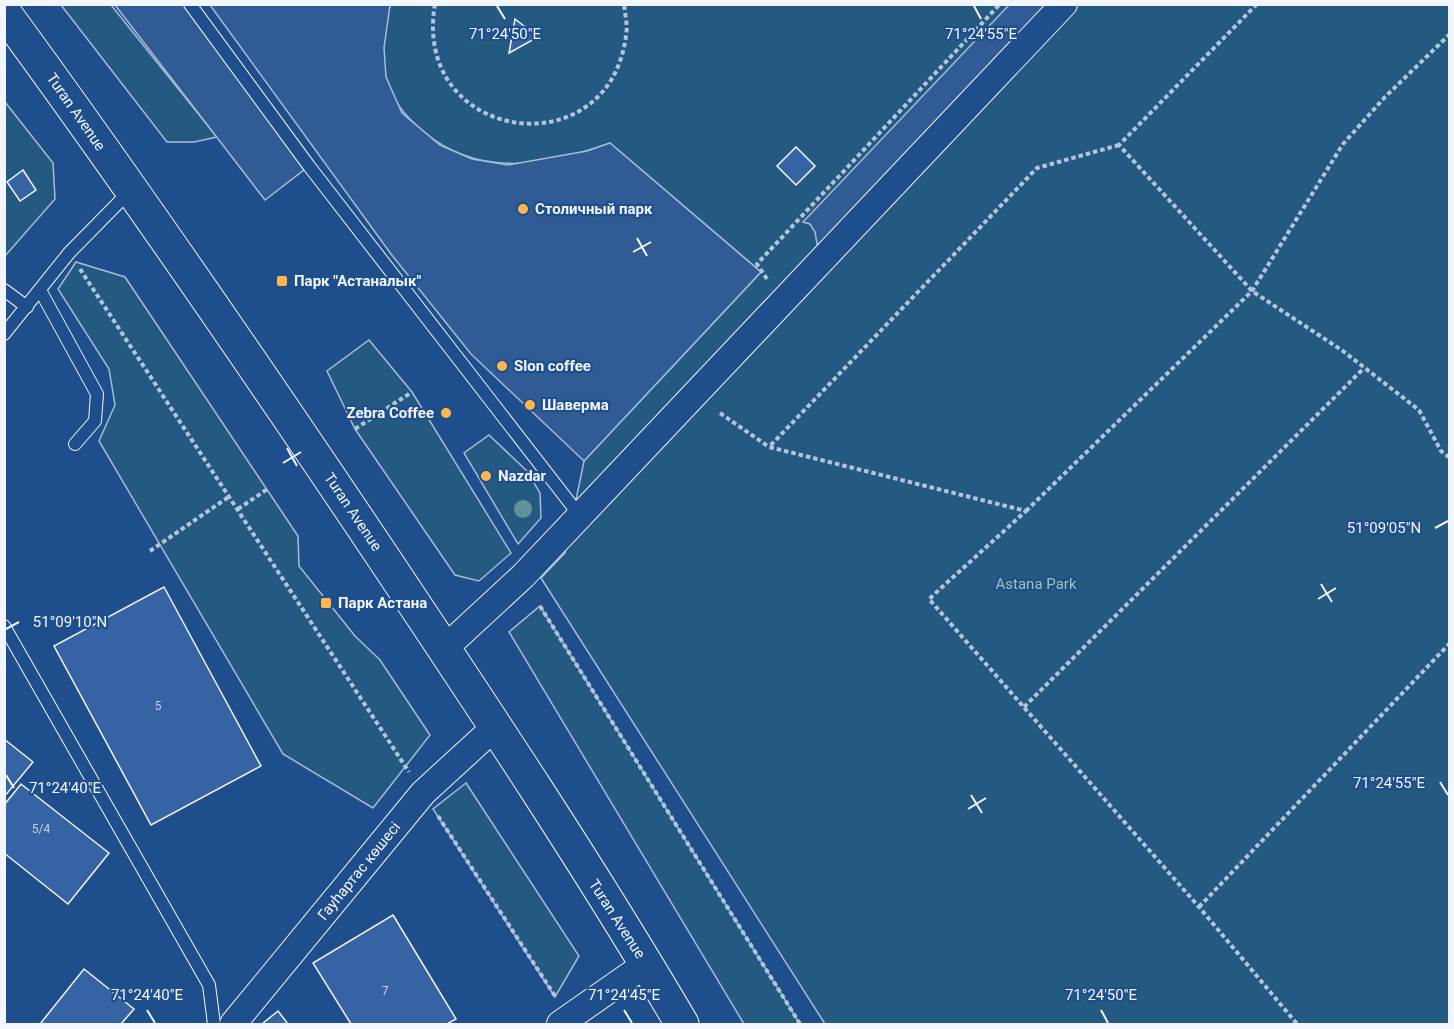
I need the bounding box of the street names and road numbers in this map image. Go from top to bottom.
street label: Turan Avenue [43,70,109,154]
street label: Turan Avenue [320,469,386,555]
street label: Гауhартас көшесі [314,818,404,924]
street label: Turan Avenue [585,876,649,962]

